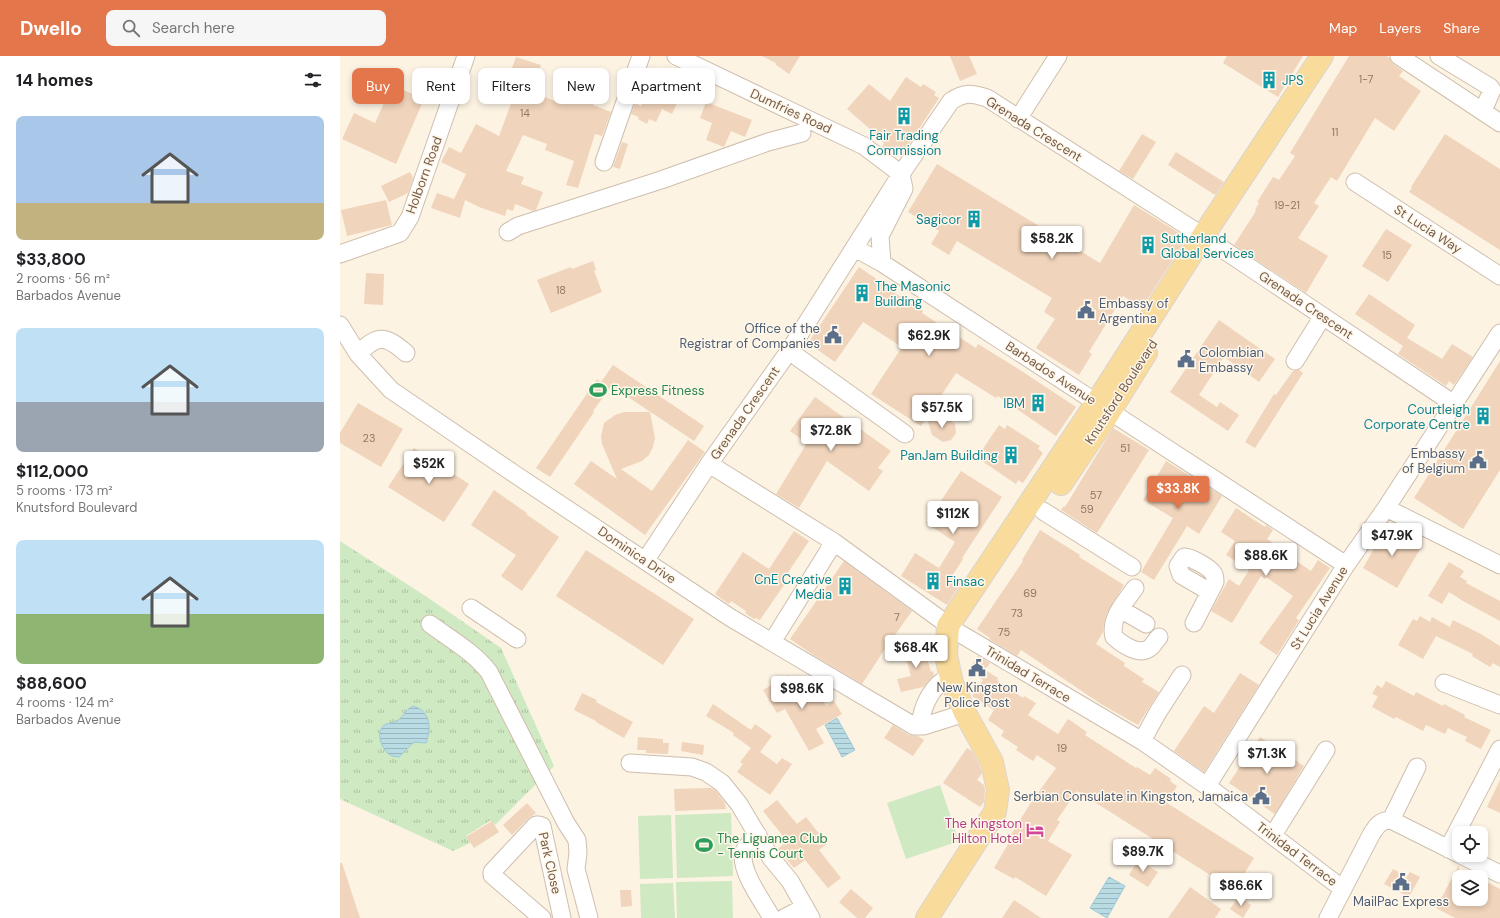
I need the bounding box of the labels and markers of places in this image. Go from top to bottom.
building icon: JPS [1259,70,1279,90]
place label: JPS [1282,72,1304,89]
building icon: Fair Trading Commission [894,106,914,126]
place label: Fair Trading Commission [867,127,941,159]
building icon: Sagicor [964,209,984,229]
place label: Sagicor [916,211,961,228]
pin: $58.2K [1019,226,1085,260]
place label: Sutherland Global Services [1161,230,1254,262]
building icon: Sutherland Global Services [1138,235,1158,255]
place label: The Masonic Building [875,278,951,310]
building icon: The Masonic Building [852,283,872,303]
place label: Embassy of Argentina [1099,295,1169,327]
public building icon: Embassy of Argentina [1076,300,1096,320]
place label: Office of the Registrar of Companies [680,320,820,352]
pin: $62.9K [896,323,962,357]
public building icon: Office of the Registrar of Companies [823,325,843,345]
place label: Colombian Embassy [1199,344,1264,376]
public building icon: Colombian Embassy [1176,349,1196,369]
sports icon: Express Fitness [588,380,608,400]
place label: Express Fitness [611,382,704,399]
building icon: IBM [1028,393,1048,413]
pin: $57.5K [909,395,975,429]
place label: IBM [1003,395,1025,412]
place label: Courtleigh Corporate Centre [1364,401,1470,433]
building icon: Courtleigh Corporate Centre [1473,406,1493,426]
pin: $72.8K [798,418,864,452]
building icon: PanJam Building [1001,445,1021,465]
place label: Embassy of Belgium [1402,445,1465,477]
place label: PanJam Building [900,447,998,464]
public building icon: Embassy of Belgium [1468,450,1488,470]
pin: $52K [405,451,453,485]
pin: $33.8K [1145,476,1211,510]
pin: $112K [925,501,981,535]
pin: $47.9K [1359,523,1425,557]
pin: $88.6K [1233,543,1299,577]
place label: CnE Creative Media [754,571,832,603]
building icon: Finsac [923,571,943,591]
place label: Finsac [946,573,985,590]
building icon: CnE Creative Media [835,576,855,596]
pin: $68.4K [883,635,949,669]
public building icon: New Kingston Police Post [967,658,987,678]
pin: $98.6K [769,676,835,710]
place label: New Kingston Police Post [936,679,1018,711]
pin: $71.3K [1234,741,1300,775]
public building icon: Serbian Consulate in Kingston, Jamaica [1251,786,1271,806]
place label: Serbian Consulate in Kingston, Jamaica [1014,788,1248,805]
place label: The Kingston Hilton Hotel [945,815,1022,847]
hotel icon: The Kingston Hilton Hotel [1025,820,1045,840]
place label: The Liguanea Club - Tennis Court [717,830,828,862]
sports icon: The Liguanea Club - Tennis Court [694,835,714,855]
pin: $89.7K [1110,839,1176,873]
public building icon: MailPac Express [1391,872,1411,892]
pin: $86.6K [1208,873,1274,907]
place label: MailPac Express [1353,893,1449,910]

